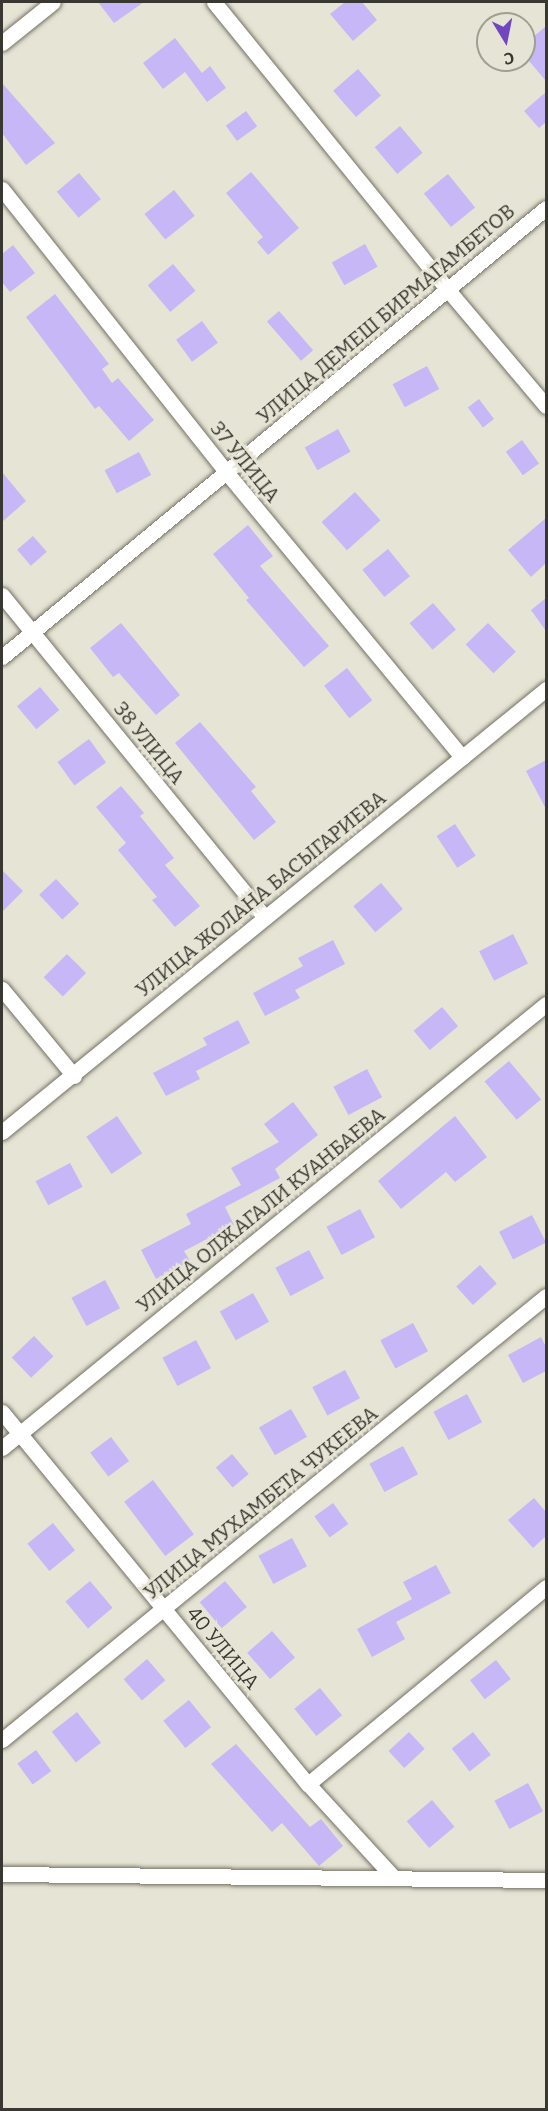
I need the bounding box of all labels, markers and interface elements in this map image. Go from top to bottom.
north arrow [476,12,536,72]
text: С [502,48,516,68]
street label: УЛИЦА ДЕМЕШ БИРМАГАМБЕТОВ [252,199,520,429]
street label: 37 УЛИЦА [205,417,285,507]
street label: 38 УЛИЦА [109,697,189,789]
street label: УЛИЦА ЖОЛАНА БАСЫГАРИЕВА [131,786,391,1002]
street label: УЛИЦА ОЛЖАГАЛИ КУАНБАЕВА [132,1102,390,1318]
street label: УЛИЦА МУХАМБЕТА ЧУКЕЕВА [139,1401,383,1605]
street label: 40 УЛИЦА [182,1602,264,1694]

